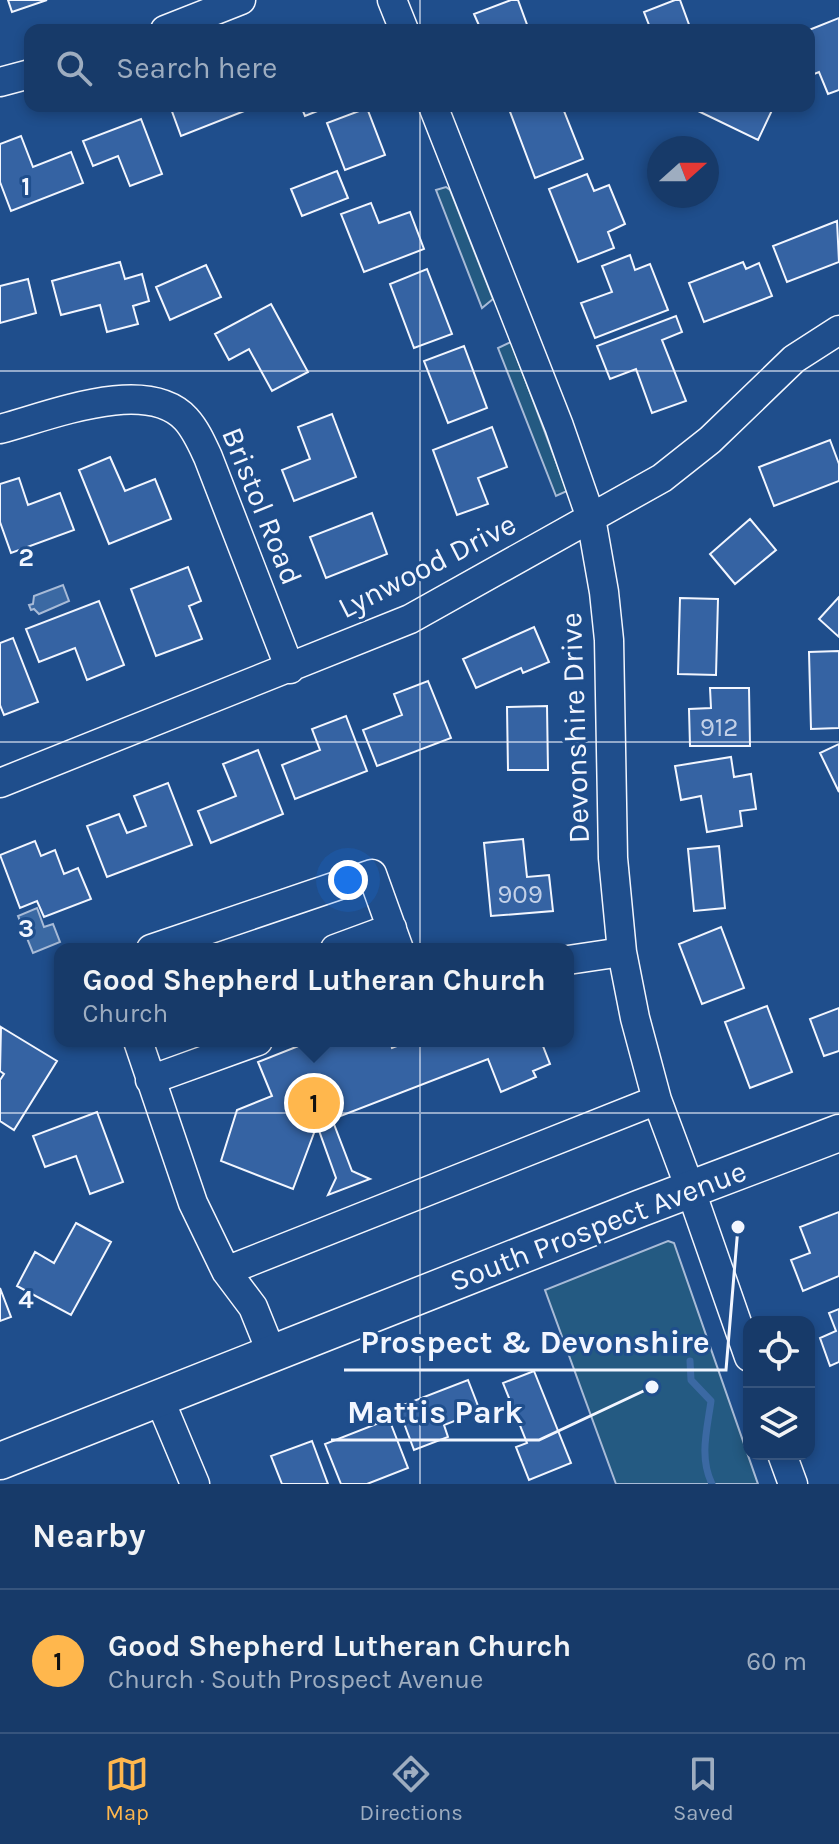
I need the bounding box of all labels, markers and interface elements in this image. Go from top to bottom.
search box [24,24,815,112]
icon: search [52,46,96,90]
text: Search here [116,50,277,86]
north arrow [647,136,719,208]
text: 1 [21,171,31,202]
street label: Bristol Road [214,422,310,590]
street label: Lynwood Drive [332,506,522,626]
text: 2 [18,542,34,573]
street label: Devonshire Drive [553,612,597,844]
house number: 912 [700,712,738,743]
your location [328,860,368,900]
house number: 909 [497,879,543,910]
text: 3 [18,913,34,944]
popup [54,943,574,1047]
text: Good Shepherd Lutheran Church [82,962,546,998]
text: Church [82,998,168,1029]
pin: 1 [288,1073,340,1133]
street label: South Prospect Avenue [445,1153,751,1299]
text: 4 [18,1284,34,1315]
callout: Prospect & Devonshire [344,1314,726,1370]
map controls [743,1316,815,1460]
button: locate [743,1316,815,1388]
text: Prospect & Devonshire [360,1324,710,1361]
callout: Mattis Park [331,1384,539,1440]
button: layers [743,1388,815,1460]
text: Mattis Park [347,1394,523,1431]
text: Nearby [32,1516,146,1556]
text: Good Shepherd Lutheran Church [108,1628,571,1664]
text: 1 [53,1646,63,1677]
text: 60 m [746,1646,807,1677]
text: Church · South Prospect Avenue [108,1664,483,1695]
tab: Map [105,1752,149,1826]
tab: Directions [359,1752,463,1826]
tab: Saved [673,1752,734,1826]

